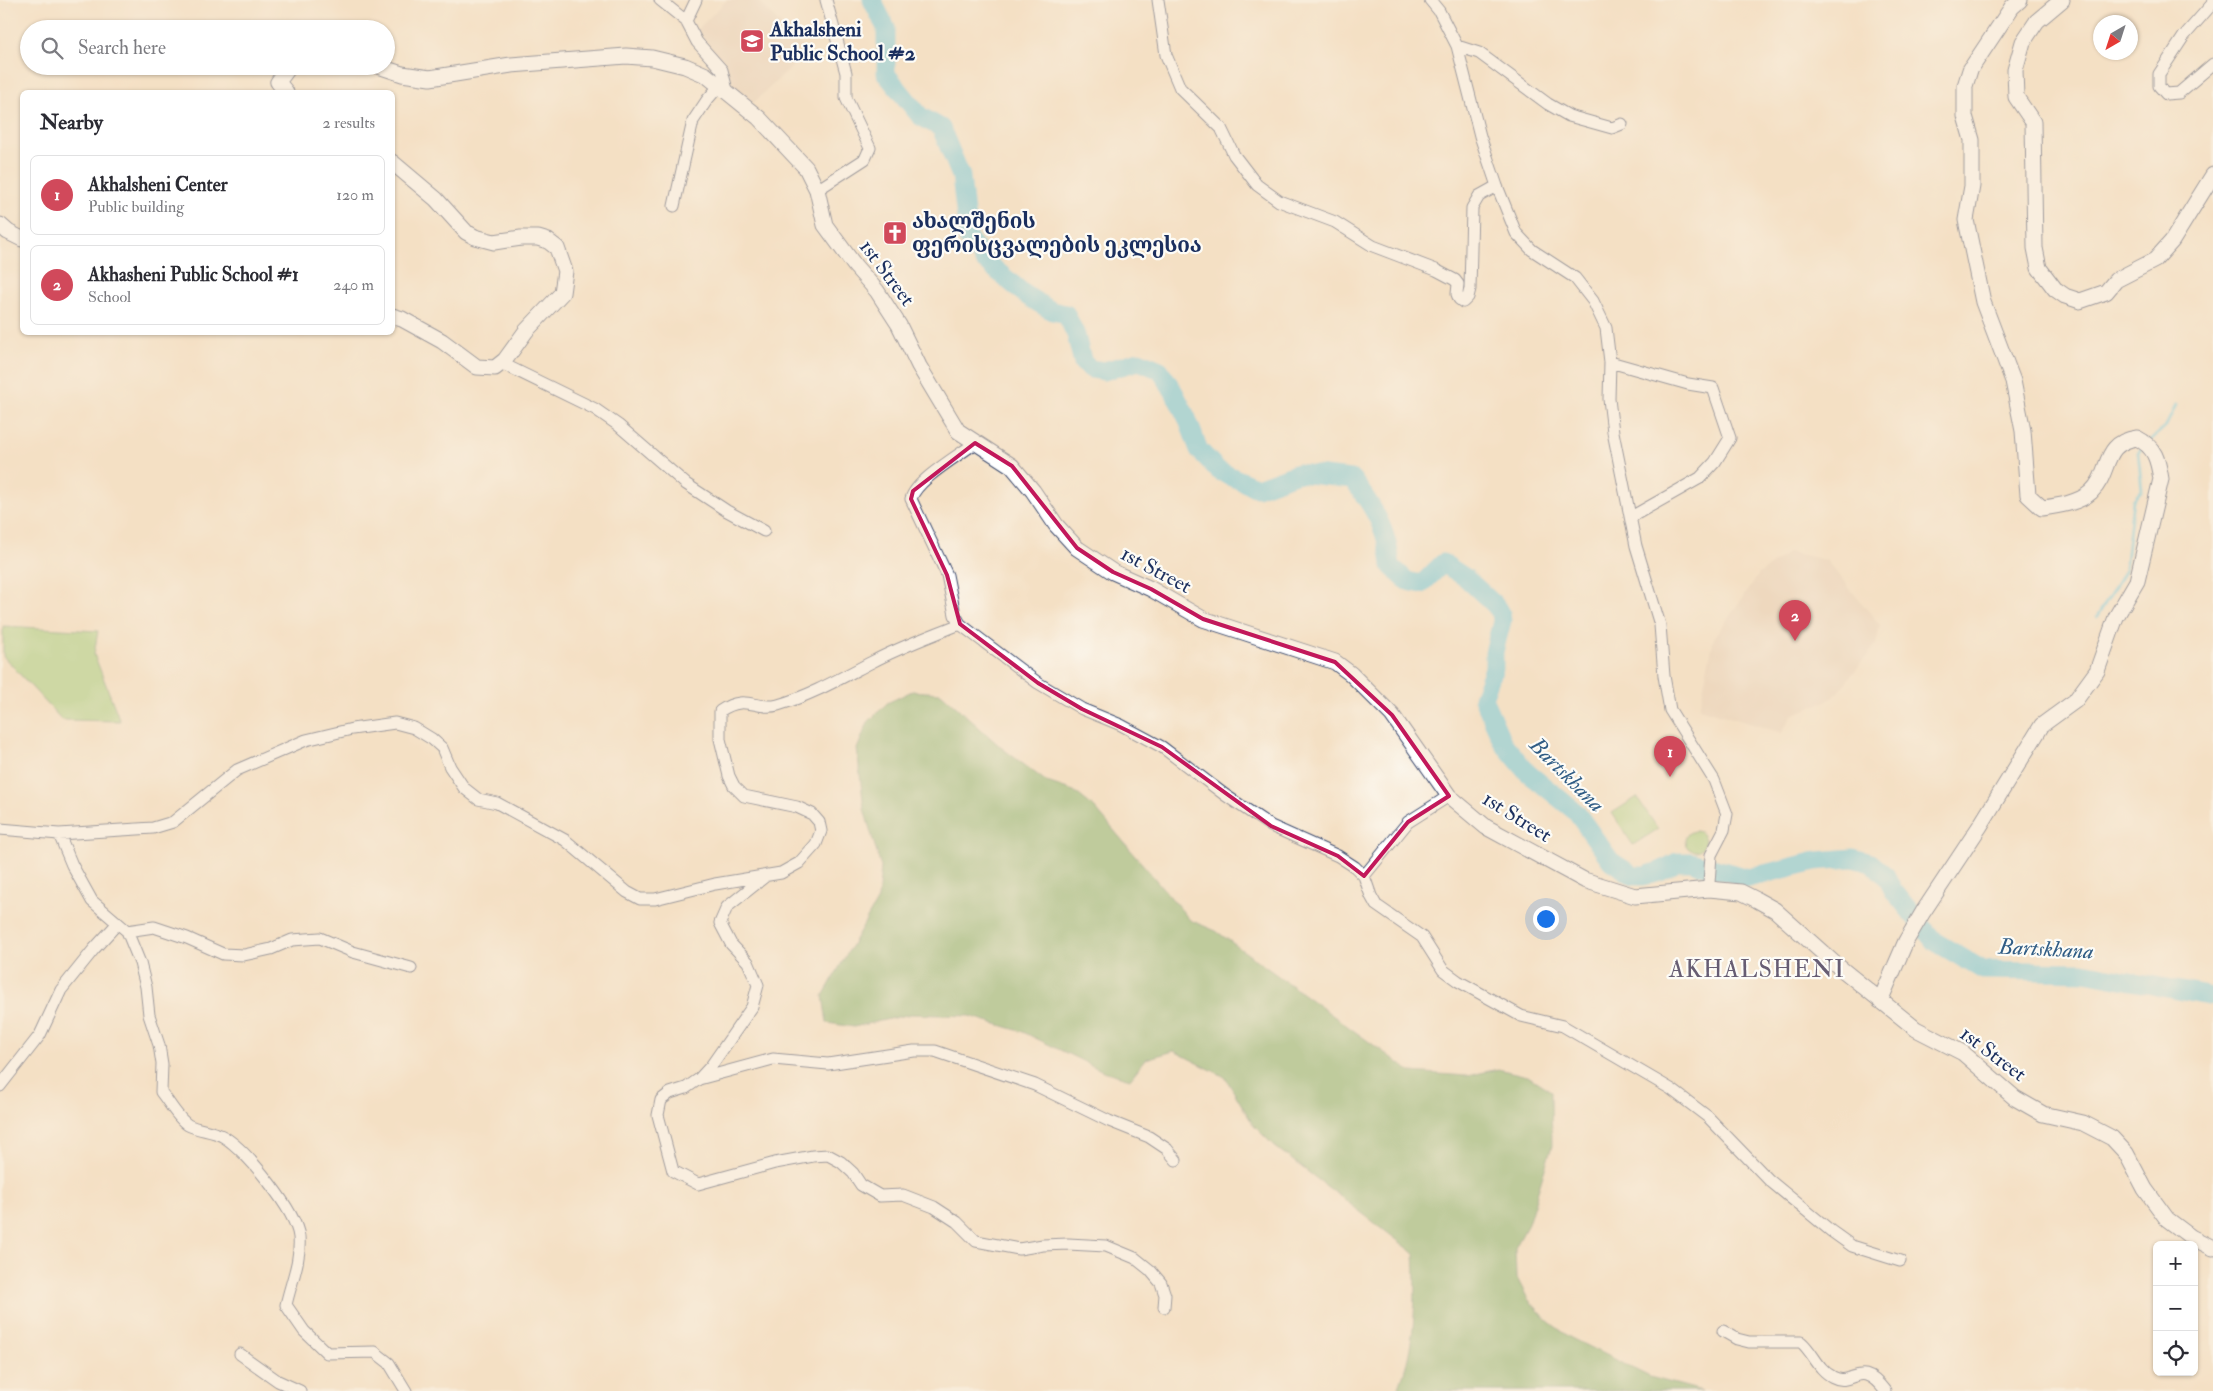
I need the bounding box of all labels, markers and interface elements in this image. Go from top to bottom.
north arrow [2093,15,2138,60]
place label: Akhalsheni Public School #2 [769,16,916,67]
search box [20,20,395,75]
school or university icon: Akhalsheni Public School #2 [739,28,765,54]
icon: search [38,34,66,62]
text: Search here [78,36,166,60]
text: Nearby [40,109,103,136]
text: 2 results [322,113,375,133]
text: Akhalsheni Center [88,173,228,197]
text: 1 [54,185,60,205]
text: 120 m [336,185,374,205]
text: Public building [88,197,184,217]
place label: ახალშენის ფერისცვალების ეკლესია [912,208,1202,259]
church icon: ახალშენის ფერისცვალების ეკლესია [882,220,908,246]
street label: 1st Street [853,234,921,312]
text: Akhasheni Public School #1 [88,263,299,287]
text: 2 [53,275,61,295]
text: 240 m [333,275,374,295]
text: School [88,287,131,307]
street label: 1st Street [1116,540,1196,600]
pin: 2 [1779,600,1811,641]
water label: Bartskhana [1523,731,1611,819]
pin: 1 [1654,736,1686,777]
street label: 1st Street [1477,785,1557,849]
your location [1533,906,1559,932]
water label: Bartskhana [1997,932,2094,965]
district label: AKHALSHENI [1668,954,1845,985]
street label: 1st Street [1954,1020,2032,1088]
map controls [2153,1241,2198,1376]
button: + [2153,1241,2198,1286]
button: − [2153,1286,2198,1331]
button: locate [2153,1331,2198,1376]

